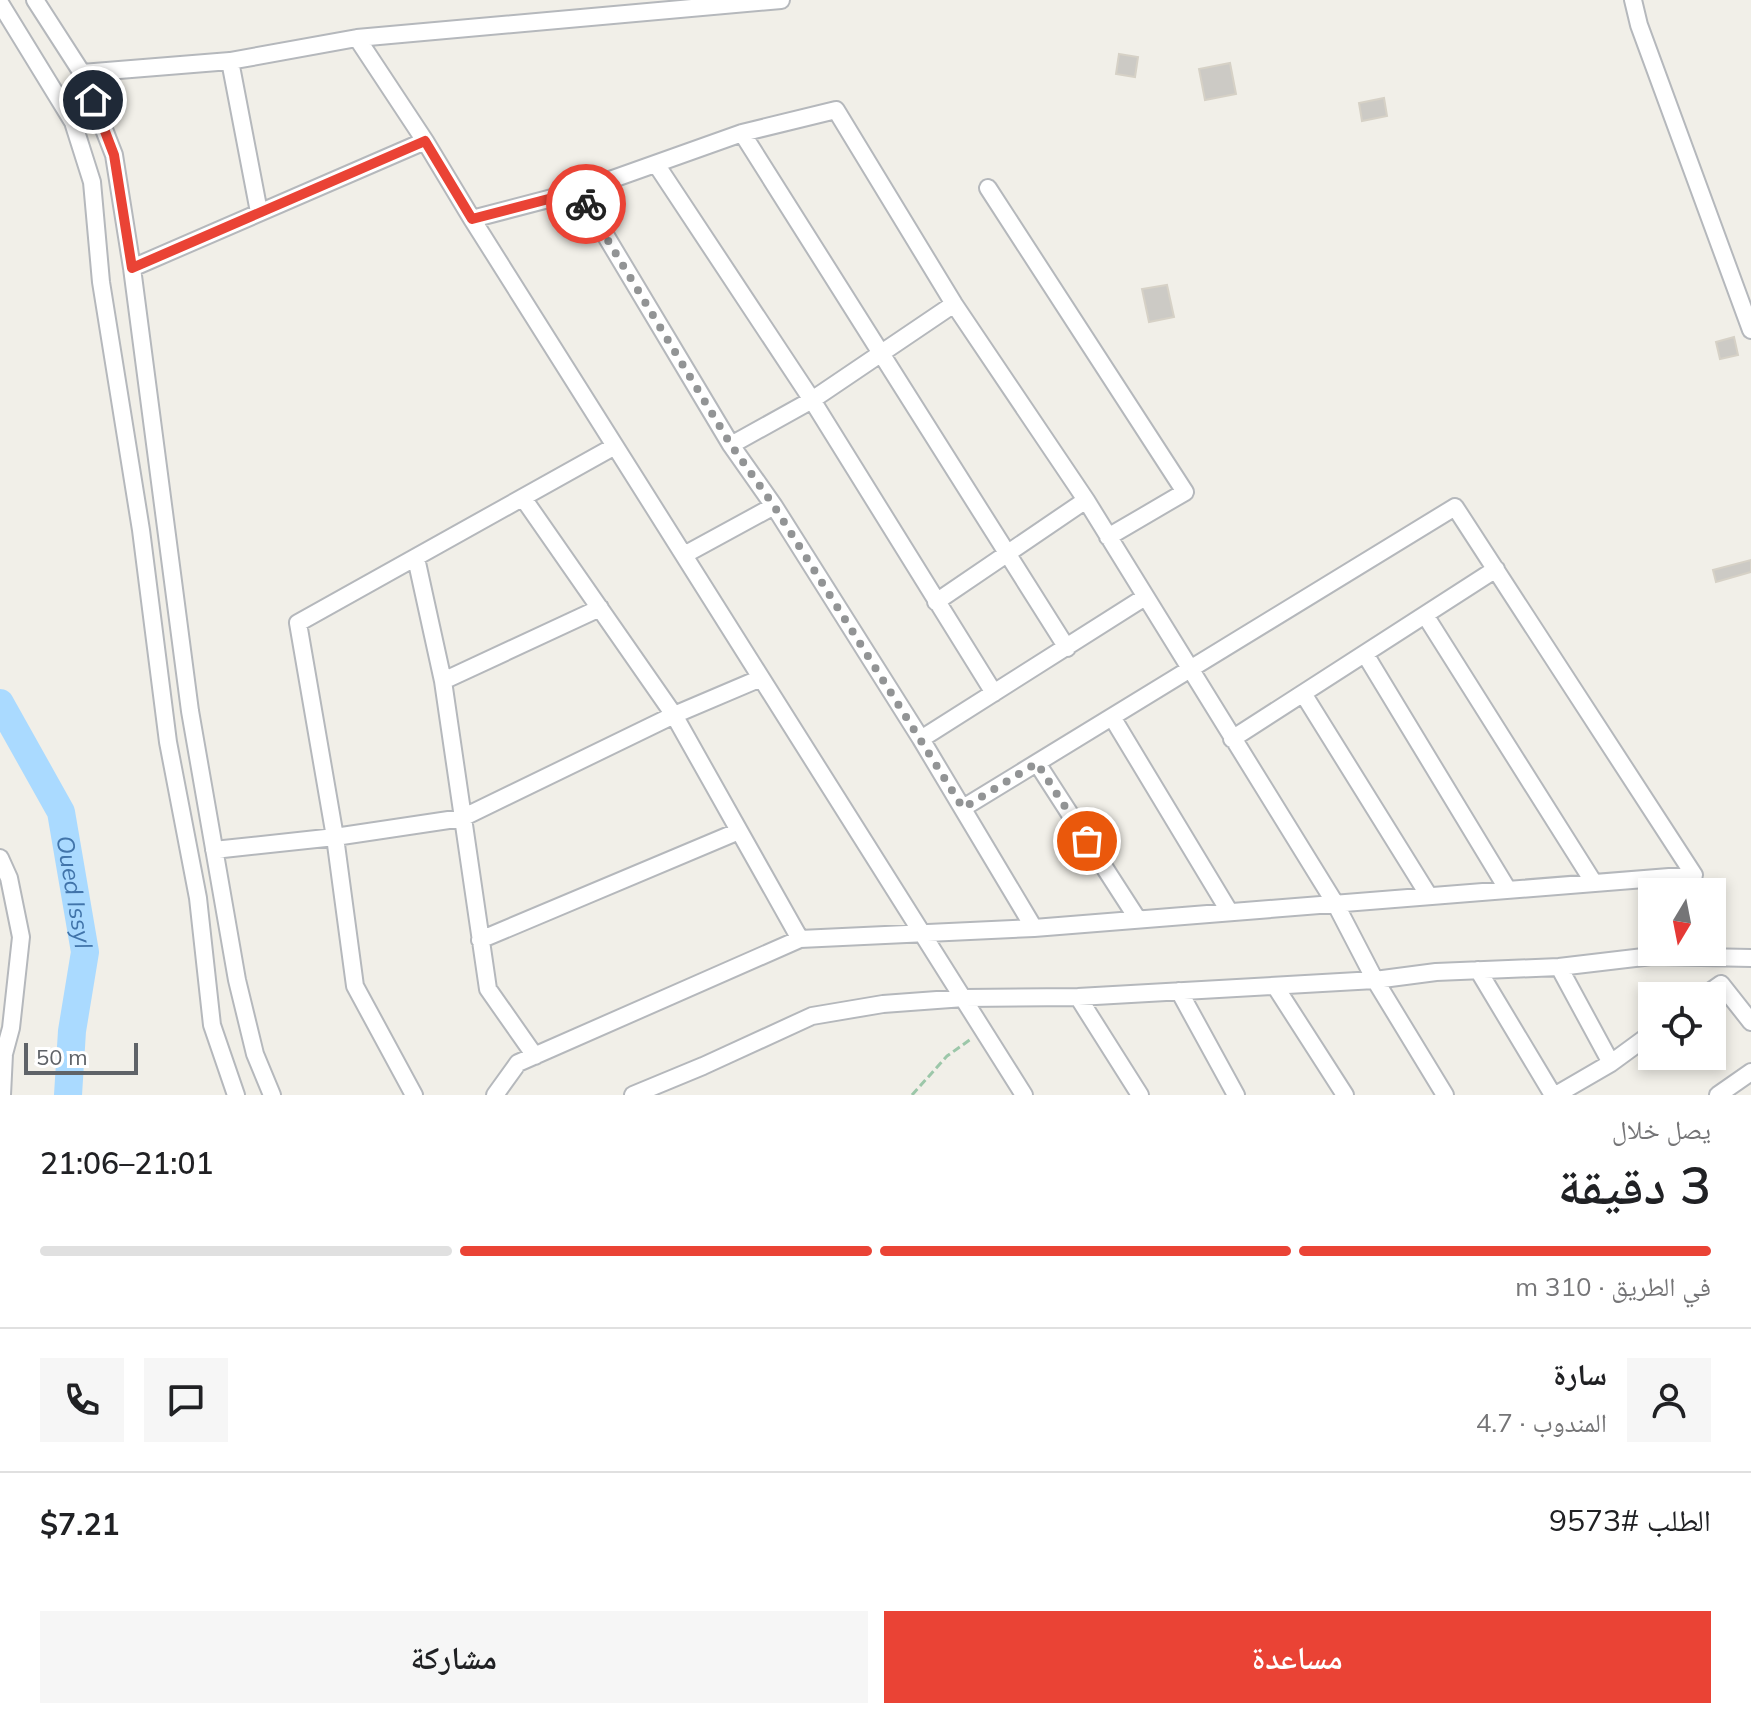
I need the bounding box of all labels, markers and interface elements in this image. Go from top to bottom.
pin [59,66,127,134]
icon: home [71,78,115,122]
courier [546,164,626,244]
icon: bike [564,182,608,226]
pin [1053,807,1121,875]
icon: bag [1065,819,1109,863]
water label: Oued Issyl [50,833,99,951]
north arrow [1638,878,1726,966]
map controls [1638,878,1726,1070]
button: locate [1638,982,1726,1070]
scale bar [24,1039,138,1075]
text: 50 m [36,1043,87,1071]
text: يصل خلال [1612,1113,1711,1146]
text: 21:01–21:06 [40,1144,213,1182]
text: 3 دقيقة [1558,1152,1711,1217]
text: في الطريق · 310 m [1515,1270,1711,1303]
text: سارة [1553,1355,1607,1393]
button: phone [40,1358,124,1442]
button: chat [144,1358,228,1442]
button: person [1627,1358,1711,1442]
text: المندوب · 4.7 [1476,1406,1607,1439]
text: الطلب #9573 [1549,1501,1711,1539]
text: $7.21 [40,1505,119,1543]
button: مشاركة [40,1611,868,1703]
button: مساعدة [884,1611,1711,1703]

